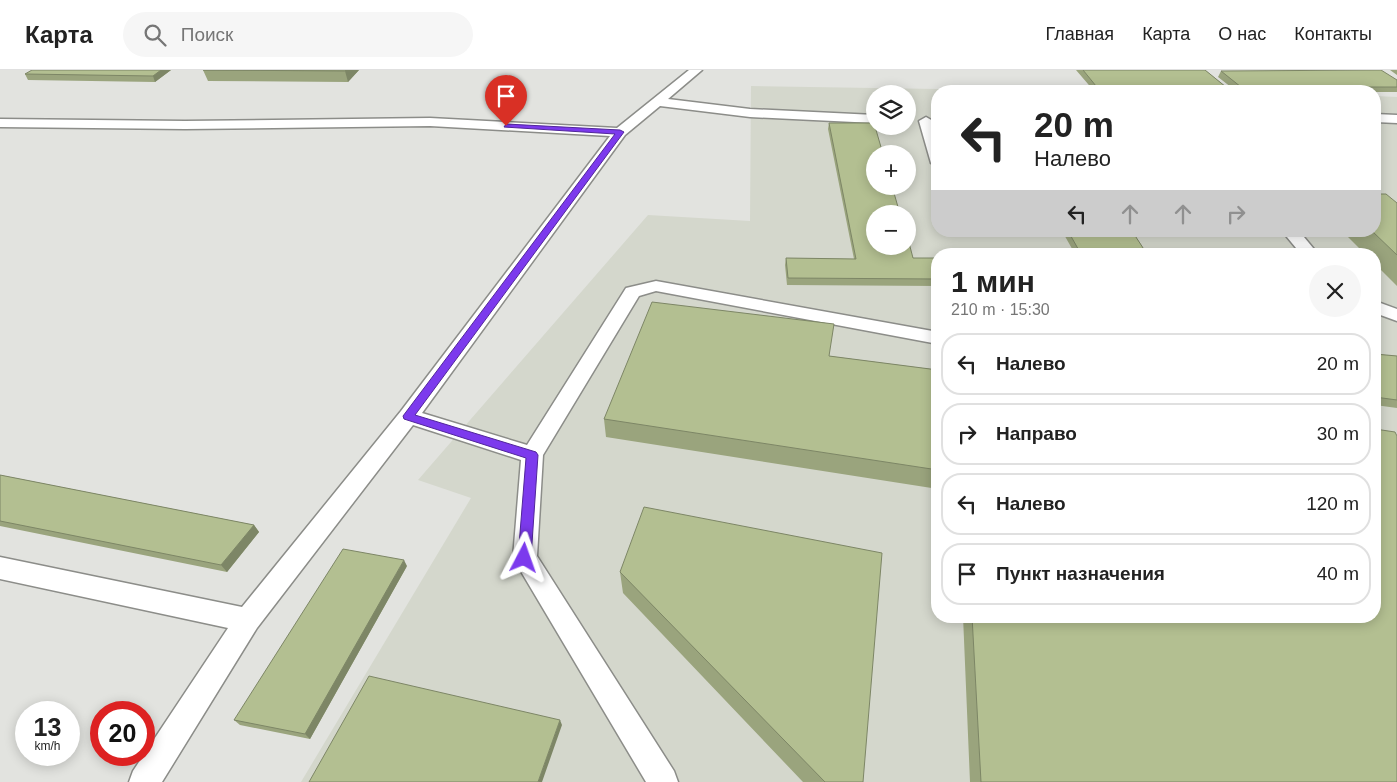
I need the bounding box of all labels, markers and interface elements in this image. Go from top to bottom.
search box [123,12,473,57]
text: Карта [25,21,93,48]
icon: search [141,21,169,49]
text: Поиск [181,24,233,45]
text: Главная [1046,24,1114,44]
text: Карта [1142,24,1190,44]
text: О нас [1218,24,1266,44]
text: Контакты [1294,24,1372,44]
pin [485,75,527,126]
icon: arrive [492,82,520,110]
map controls [866,85,916,255]
button: layers [866,85,916,135]
icon: left [951,105,1016,170]
text: 20 m [1034,105,1114,144]
button: + [866,145,916,195]
text: Налево [1034,146,1111,171]
icon: left [1063,200,1091,228]
icon: ahead [1116,200,1144,228]
icon: ahead [1169,200,1197,228]
icon: right [1222,200,1250,228]
button: − [866,205,916,255]
text: 1 мин [951,265,1035,298]
button: close [1309,265,1361,317]
text: 210 m · 15:30 [951,301,1050,318]
icon: left [953,350,981,378]
text: Налево [996,353,1066,374]
text: 20 m [1317,353,1359,374]
icon: right [953,420,981,448]
text: Направо [996,423,1077,444]
text: 30 m [1317,423,1359,444]
icon: left [953,490,981,518]
text: Налево [996,493,1066,514]
text: 120 m [1306,493,1359,514]
position arrow [497,531,549,583]
icon: arrive [953,560,981,588]
text: Пункт назначения [996,563,1165,584]
text: 40 m [1317,563,1359,584]
speed limit sign: 20 [90,701,155,766]
text: 13 [34,713,61,741]
text: km/h [34,739,61,753]

